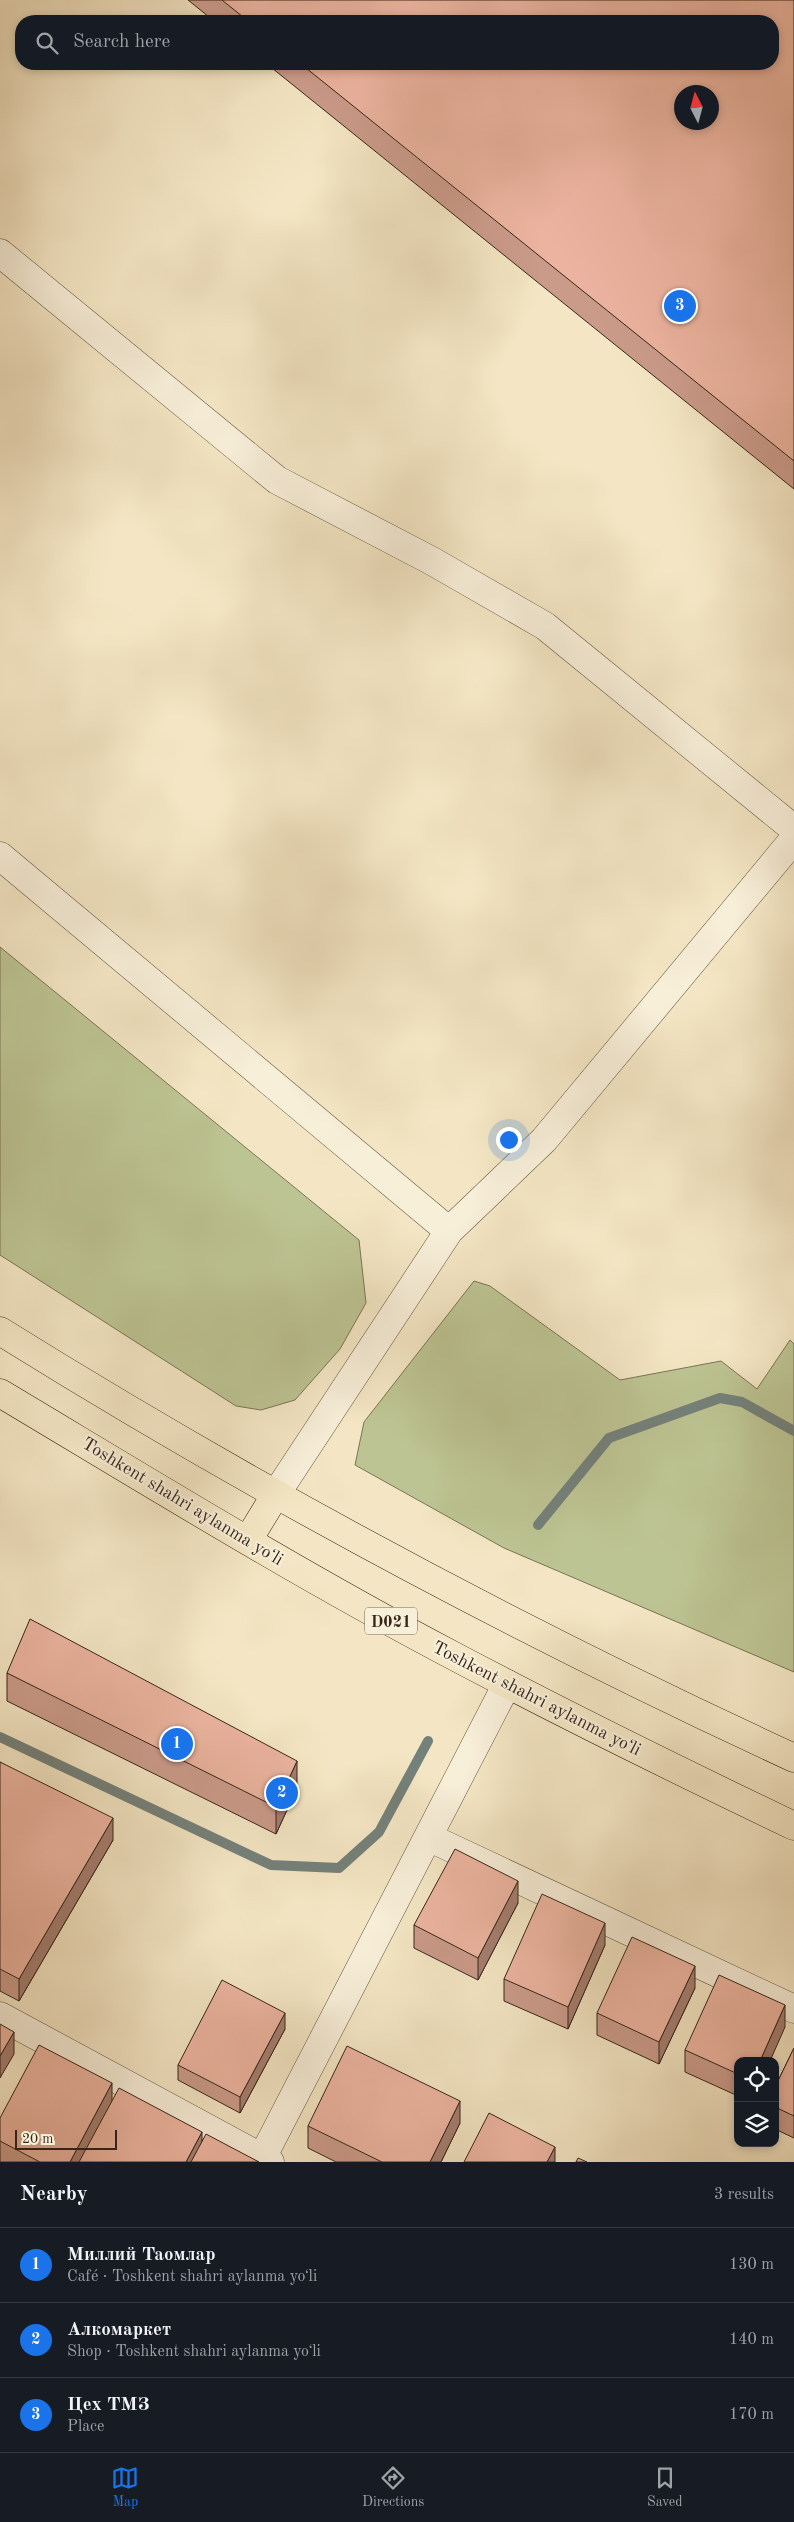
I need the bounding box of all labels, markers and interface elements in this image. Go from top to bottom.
search box [15,15,779,70]
icon: search [33,29,61,57]
text: Search here [73,33,170,52]
north arrow [674,85,719,130]
pin: 3 [664,287,696,325]
your location [496,1127,522,1153]
street label: Toshkent shahri aylanma yoʻli [79,1435,286,1569]
road number: D021 [365,1608,417,1634]
street label: Toshkent shahri aylanma yoʻli [429,1638,644,1759]
pin: 1 [161,1725,193,1763]
pin: 2 [266,1774,298,1812]
map controls [734,2057,779,2147]
button: locate [734,2057,779,2102]
button: layers [734,2102,779,2147]
scale bar [15,2127,118,2150]
text: 20 m [22,2132,53,2146]
text: Nearby [20,2184,88,2205]
text: 3 results [714,2187,774,2203]
text: Миллий Таомлар [67,2246,216,2265]
text: 1 [31,2257,41,2273]
text: 130 m [729,2257,774,2273]
text: Café · Toshkent shahri aylanma yoʻli [67,2269,317,2285]
text: Алкомаркет [67,2321,171,2340]
text: 2 [31,2332,41,2348]
text: 140 m [729,2332,774,2348]
text: Shop · Toshkent shahri aylanma yoʻli [67,2344,321,2360]
text: Цех ТМЗ [67,2396,150,2415]
text: 3 [31,2407,41,2423]
text: 170 m [729,2407,774,2423]
text: Place [67,2419,104,2435]
tab: Map [111,2464,139,2511]
tab: Directions [362,2464,424,2511]
tab: Saved [647,2464,683,2511]

